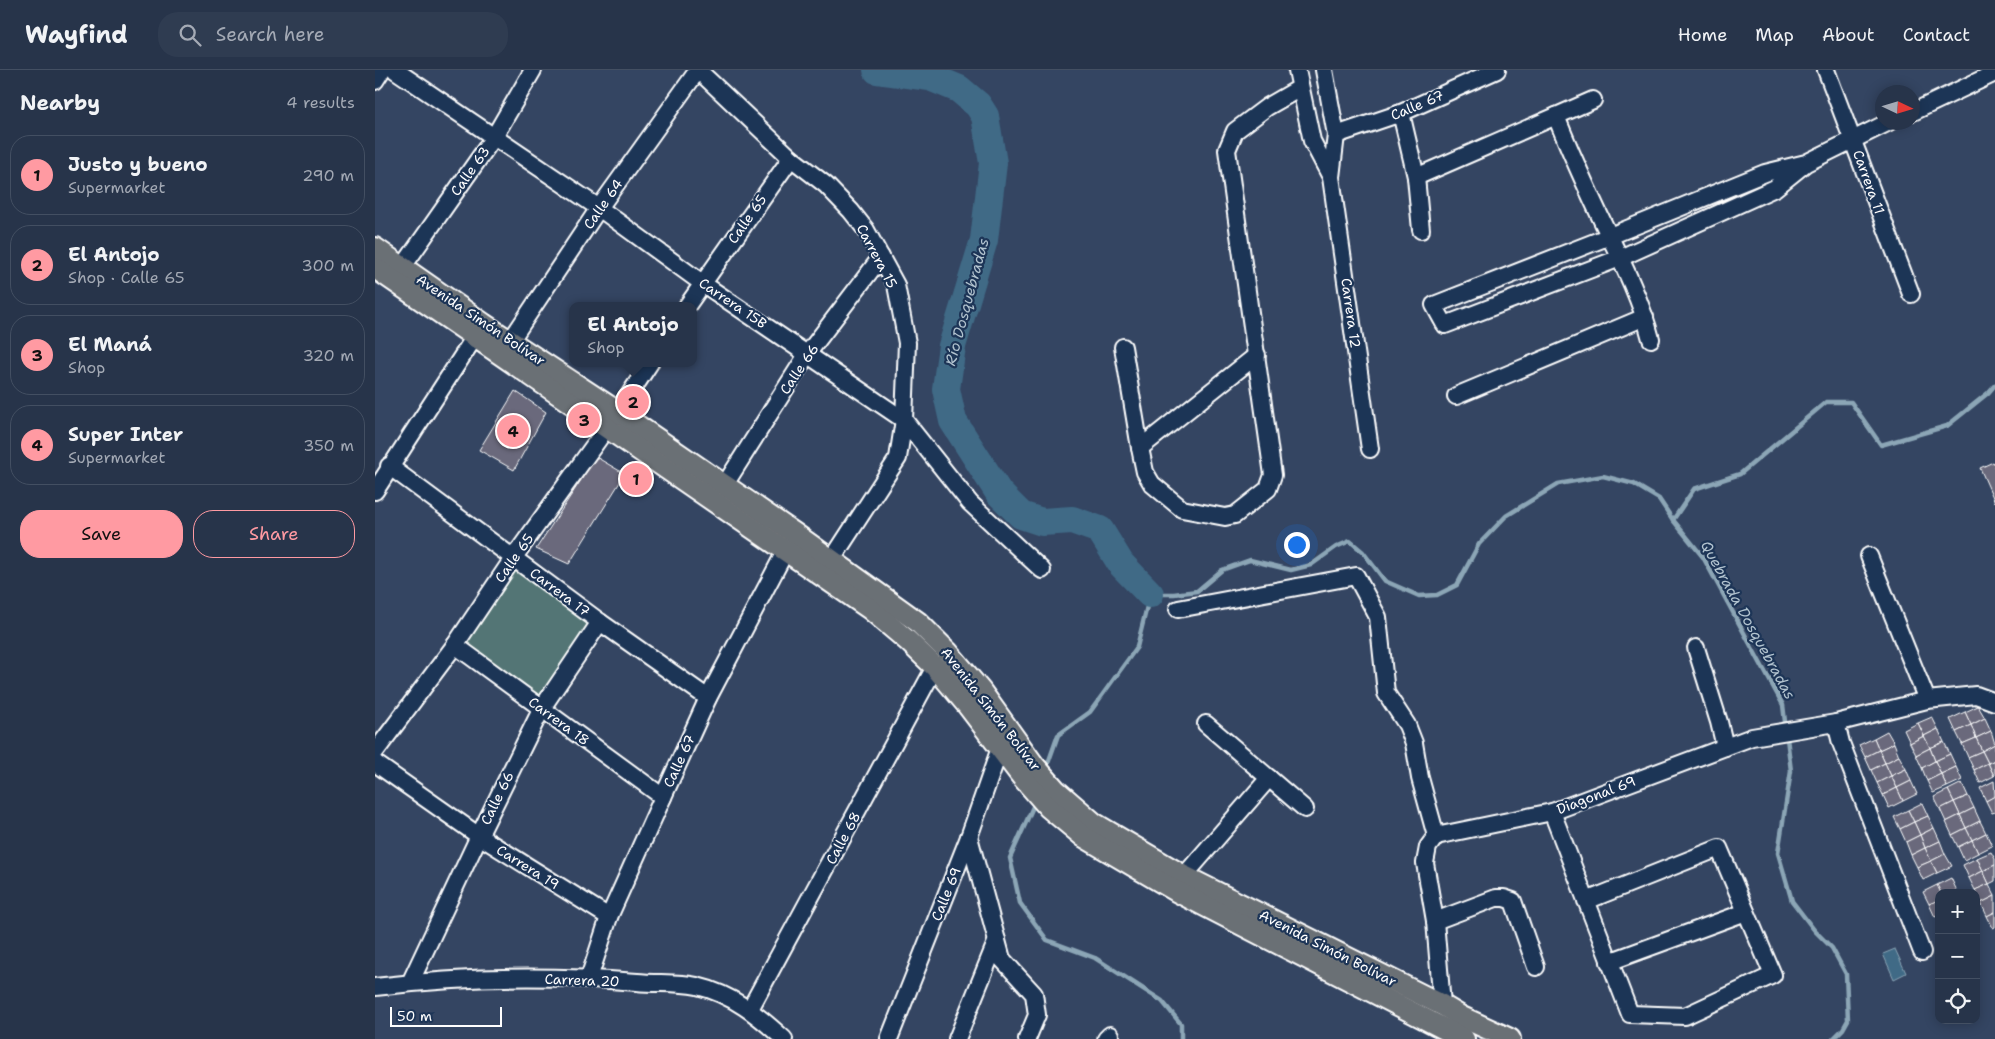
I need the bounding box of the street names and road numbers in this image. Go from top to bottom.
street label: Calle 67 [1388,86,1446,124]
street label: Calle 63 [446,143,494,199]
street label: Carrera 11 [1849,147,1889,217]
street label: Calle 64 [579,175,627,233]
street label: Calle 65 [724,191,770,247]
street label: Carrera 15 [853,221,901,291]
street label: Avenida Simón Bolívar [413,270,549,370]
street label: Carrera 15B [696,274,770,332]
street label: Carrera 12 [1337,277,1365,349]
street label: Calle 66 [776,340,822,398]
street label: Calle 65 [491,530,537,586]
street label: Carrera 17 [526,564,594,620]
street label: Avenida Simón Bolívar [937,644,1045,775]
street label: Carrera 18 [525,693,593,749]
street label: Calle 67 [659,732,699,790]
street label: Calle 66 [476,768,518,828]
street label: Diagonal 69 [1554,772,1638,818]
street label: Calle 68 [822,809,864,867]
street label: Carrera 19 [493,841,563,893]
street label: Calle 69 [927,864,965,924]
street label: Avenida Simón Bolívar [1256,906,1400,991]
street label: Carrera 20 [544,970,620,990]

